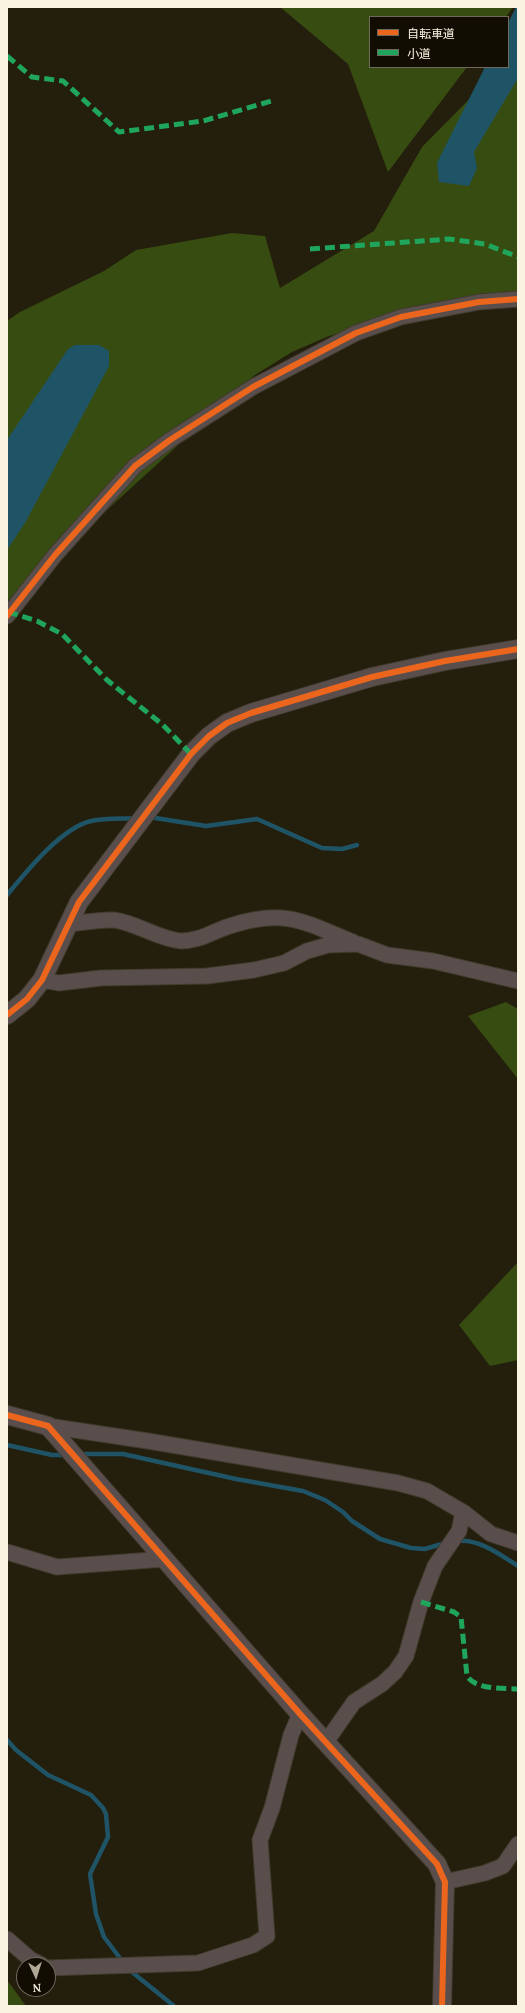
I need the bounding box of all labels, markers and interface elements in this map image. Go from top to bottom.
legend [369,16,509,68]
text: 自転車道 [407,26,455,41]
text: 小道 [407,46,431,61]
north arrow [16,1957,56,1997]
text: N [32,1981,41,1995]

